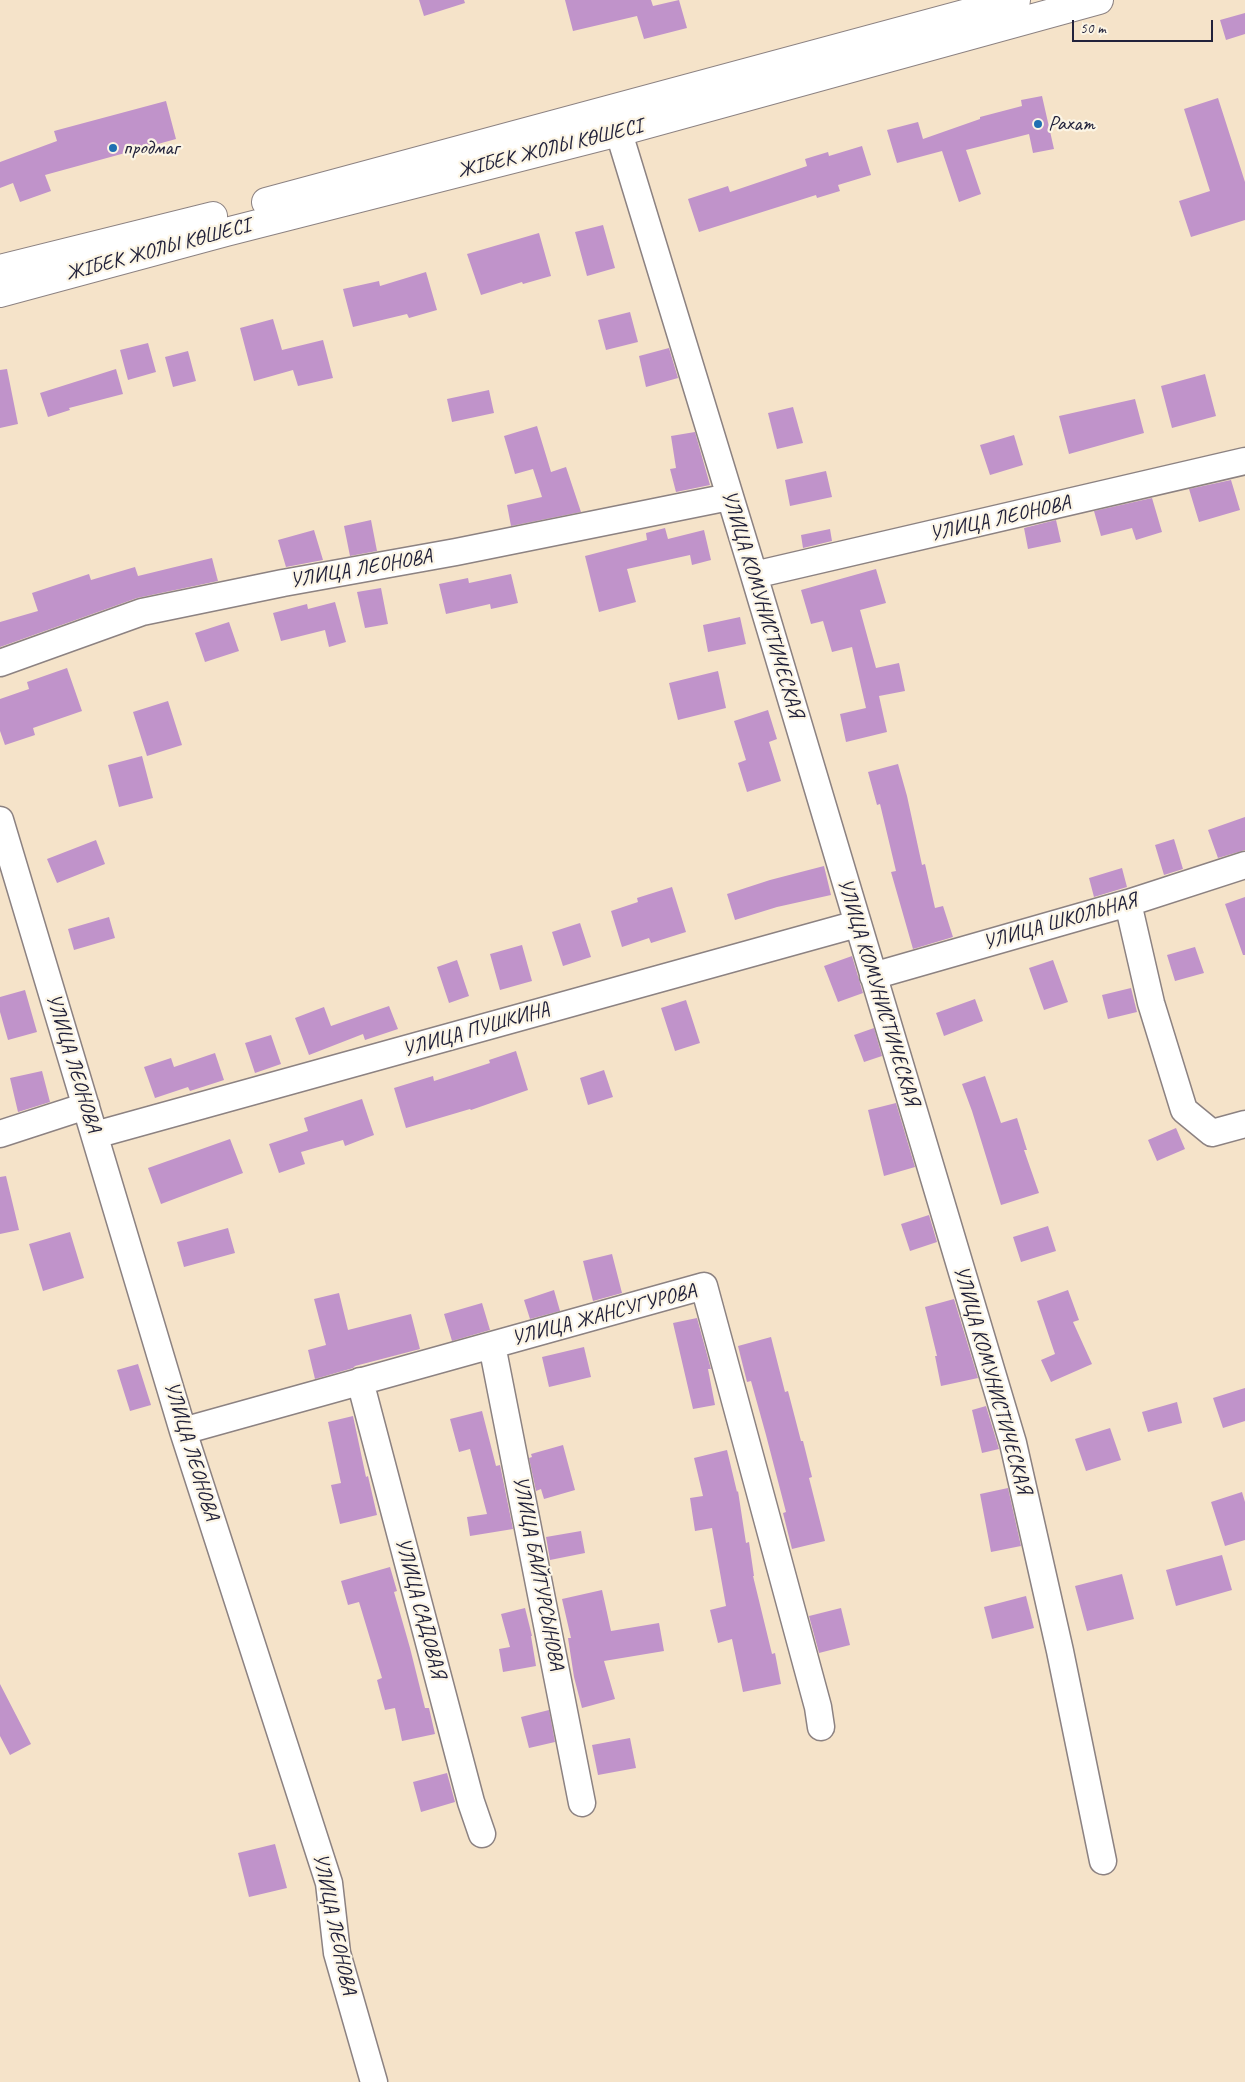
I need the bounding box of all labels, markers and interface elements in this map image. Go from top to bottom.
scale bar [1075,10,1216,42]
text: 50 m [1080,19,1106,38]
place label: Рахат [1048,111,1095,137]
street label: ЖІБЕК ЖОЛЫ КӨШЕСІ [455,114,645,184]
marker: Рахат [1032,118,1044,130]
place label: продмаг [123,135,179,161]
marker: продмаг [107,142,119,154]
street label: ЖІБЕК ЖОЛЫ КӨШЕСІ [63,213,253,287]
street label: УЛИЦА КОМУНИСТИЧЕСКАЯ [715,488,809,720]
street label: УЛИЦА ЛЕОНОВА [927,491,1073,547]
street label: УЛИЦА ЛЕОНОВА [288,544,434,594]
street label: УЛИЦА КОМУНИСТИЧЕСКАЯ [831,876,925,1108]
street label: УЛИЦА ШКОЛЬНАЯ [980,888,1140,956]
street label: УЛИЦА ЛЕОНОВА [40,991,106,1135]
street label: УЛИЦА ПУШКИНА [400,997,552,1063]
street label: УЛИЦА КОМУНИСТИЧЕСКАЯ [947,1263,1037,1497]
street label: УЛИЦА ЖАНСУГУРОВА [509,1278,699,1352]
street label: УЛИЦА ЛЕОНОВА [158,1379,224,1523]
street label: УЛИЦА БАЙТУРСЫНОВА [507,1474,569,1672]
street label: УЛИЦА САДОВАЯ [389,1535,451,1681]
street label: УЛИЦА ЛЕОНОВА [307,1851,361,1997]

